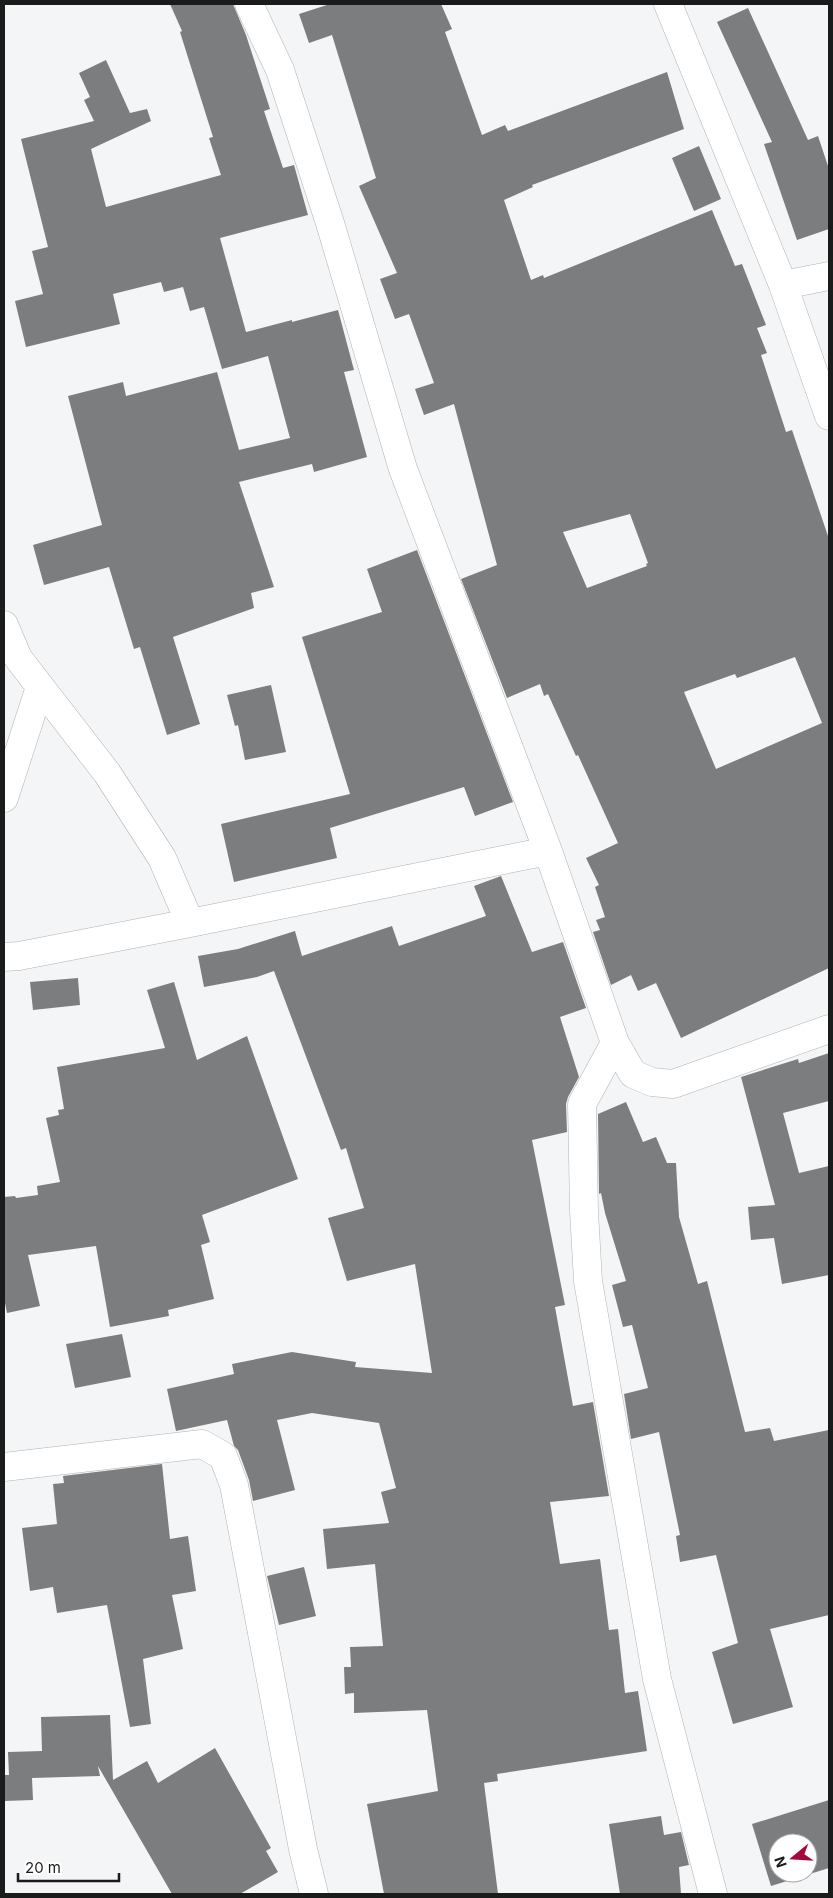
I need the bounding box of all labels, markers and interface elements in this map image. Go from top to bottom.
north arrow [768,1833,818,1883]
scale bar [18,1850,119,1882]
text: N [770,1854,790,1870]
text: 20 m [25,1858,61,1877]

